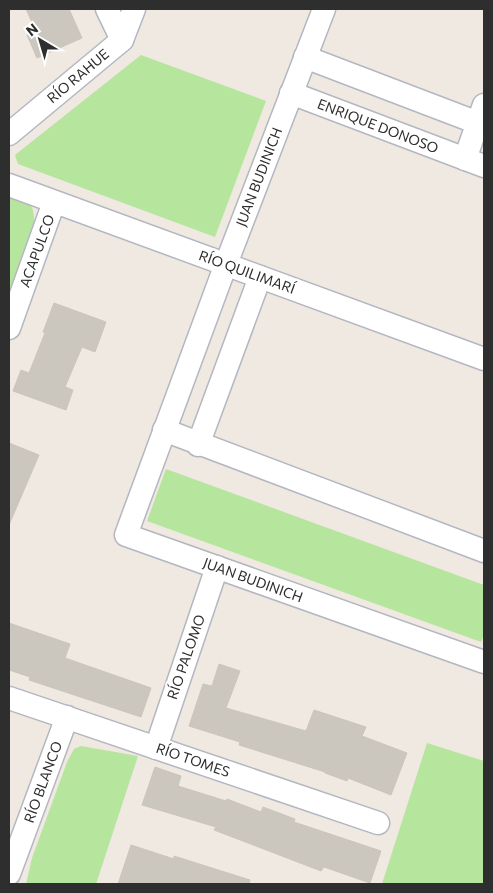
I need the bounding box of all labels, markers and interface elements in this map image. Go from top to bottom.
north arrow [15,15,65,65]
text: N [22,19,41,39]
street label: RÍO RAHUE [43,45,112,106]
street label: ENRIQUE DONOSO [315,95,441,156]
street label: JUAN BUDINICH [232,125,285,229]
street label: ACAPULCO [15,212,58,290]
street label: RÍO QUILIMARÍ [197,246,299,297]
street label: JUAN BUDINICH [201,554,305,605]
street label: RÍO PALOMO [163,612,208,702]
street label: RÍO BLANCO [20,739,65,825]
street label: RÍO TOMES [154,739,232,780]

